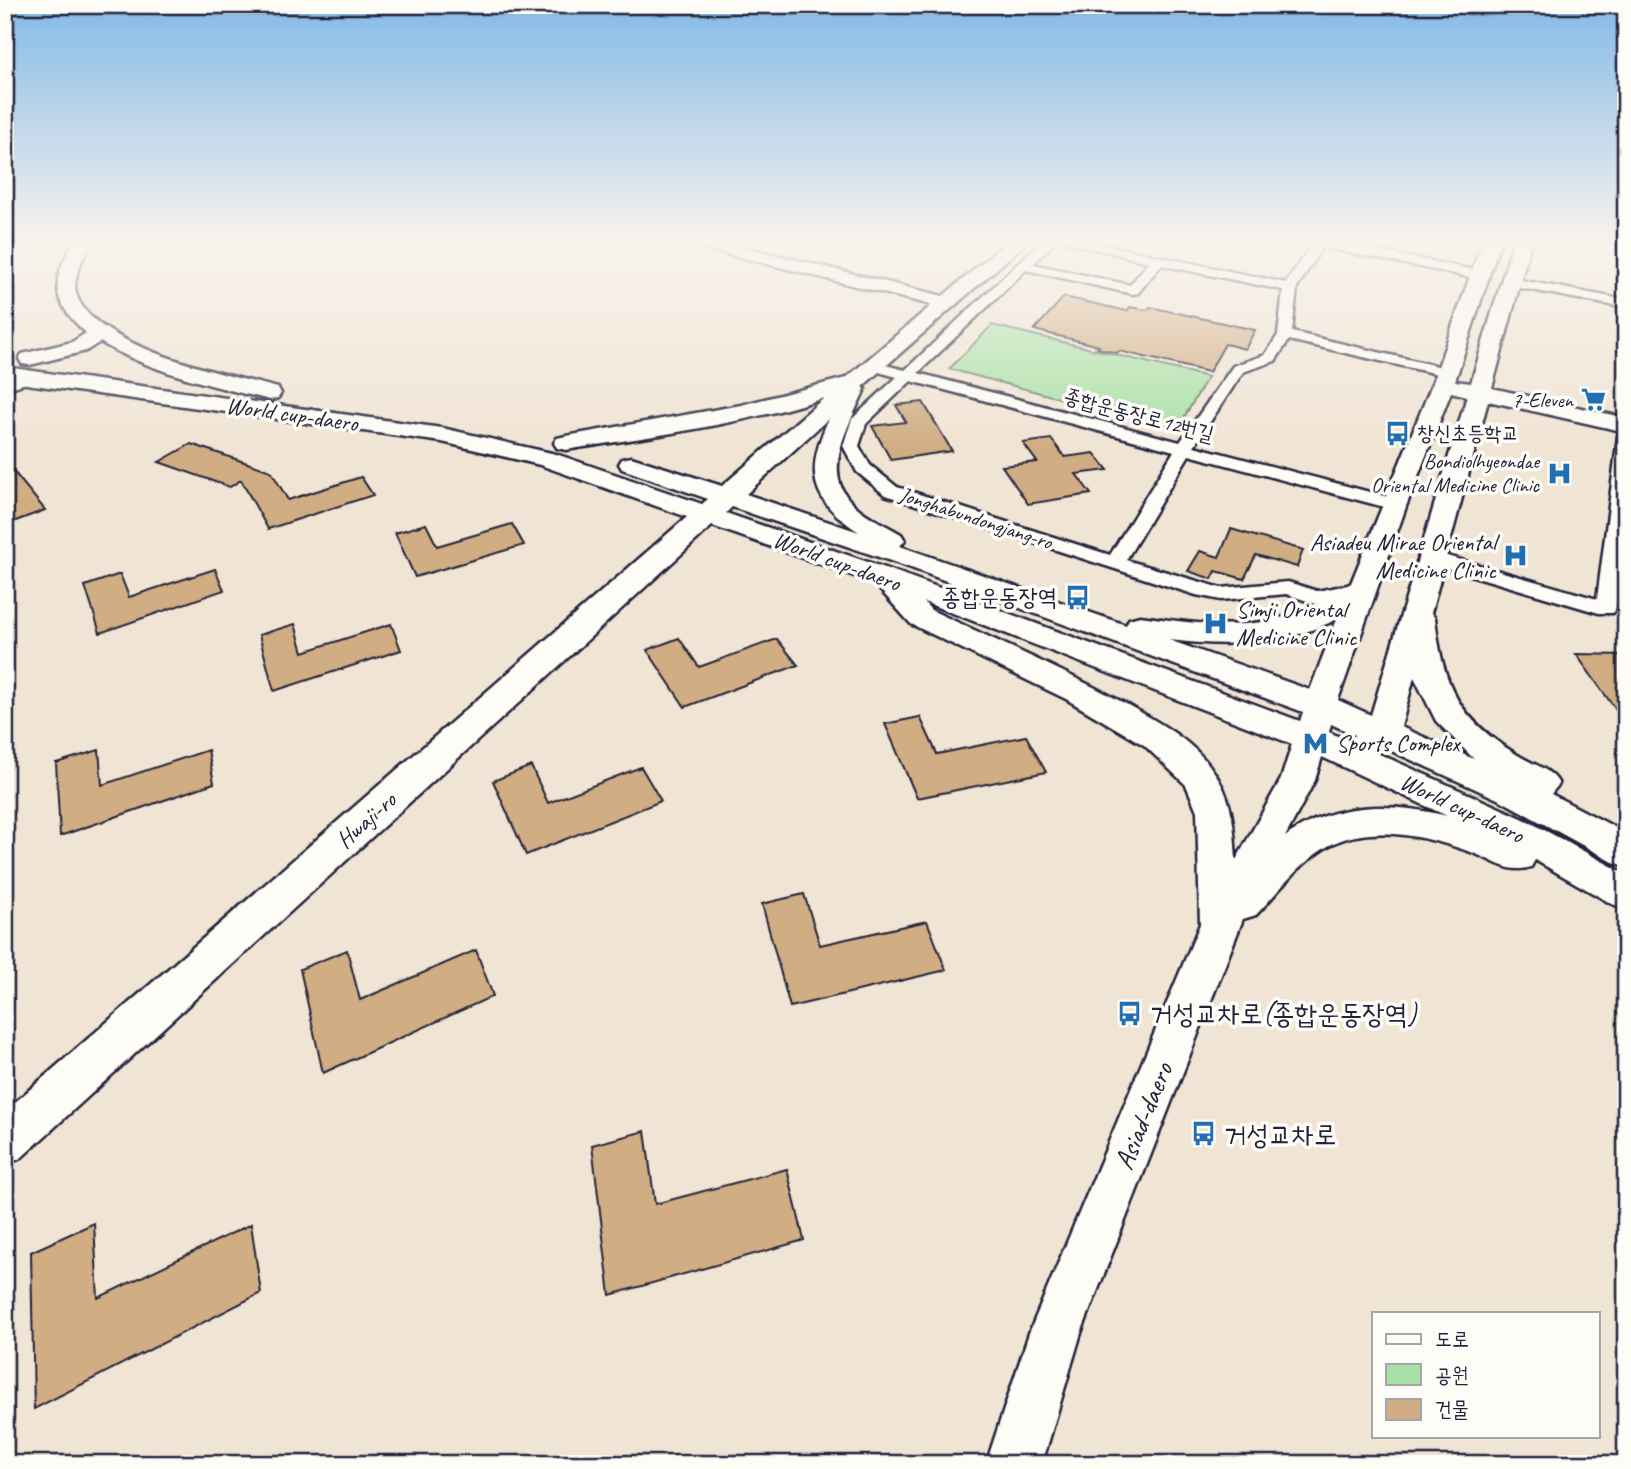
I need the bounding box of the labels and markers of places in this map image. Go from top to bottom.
supermarket icon: 7-Eleven [1579,386,1607,414]
place label: 7-Eleven [1512,387,1575,413]
bus stop icon: 창신초등학교 [1383,419,1411,447]
place label: 창신초등학교 [1417,420,1518,446]
place label: Bondiolhyeondae Oriental Medicine Clinic [1371,448,1541,498]
hospital icon: Bondiolhyeondae Oriental Medicine Clinic [1545,459,1573,487]
place label: Asiadeu Mirae Oriental Medicine Clinic [1310,527,1500,585]
hospital icon: Asiadeu Mirae Oriental Medicine Clinic [1502,542,1530,570]
place label: 종합운동장역 [941,582,1057,612]
bus stop icon: 종합운동장역 [1063,583,1091,611]
place label: Simji Oriental Medicine Clinic [1236,594,1358,652]
hospital icon: Simji Oriental Medicine Clinic [1202,609,1230,637]
place label: Sports Complex [1336,728,1461,758]
metro station icon: Sports Complex [1302,729,1330,757]
place label: 거성교차로(종합운동장역) [1150,996,1418,1031]
bus stop icon: 거성교차로(종합운동장역) [1116,999,1144,1027]
place label: 거성교차로 [1224,1117,1337,1152]
bus stop icon: 거성교차로 [1190,1120,1218,1148]

